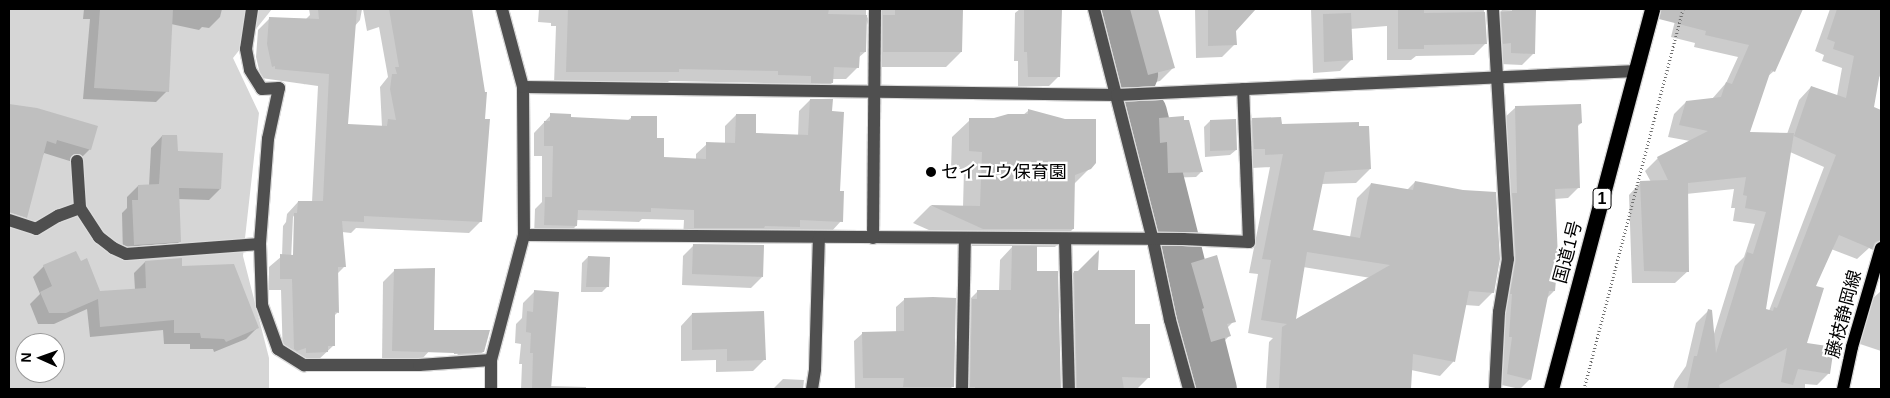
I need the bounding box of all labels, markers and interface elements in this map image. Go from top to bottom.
place label: セイユウ保育園 [941,161,1067,183]
marker: セイユウ保育園 [925,166,937,178]
road number: 1 [1592,185,1612,212]
street label: 国道1号 [1549,218,1587,286]
street label: 藤枝静岡線 [1822,268,1866,360]
north arrow [15,333,65,383]
text: N [18,352,34,363]

